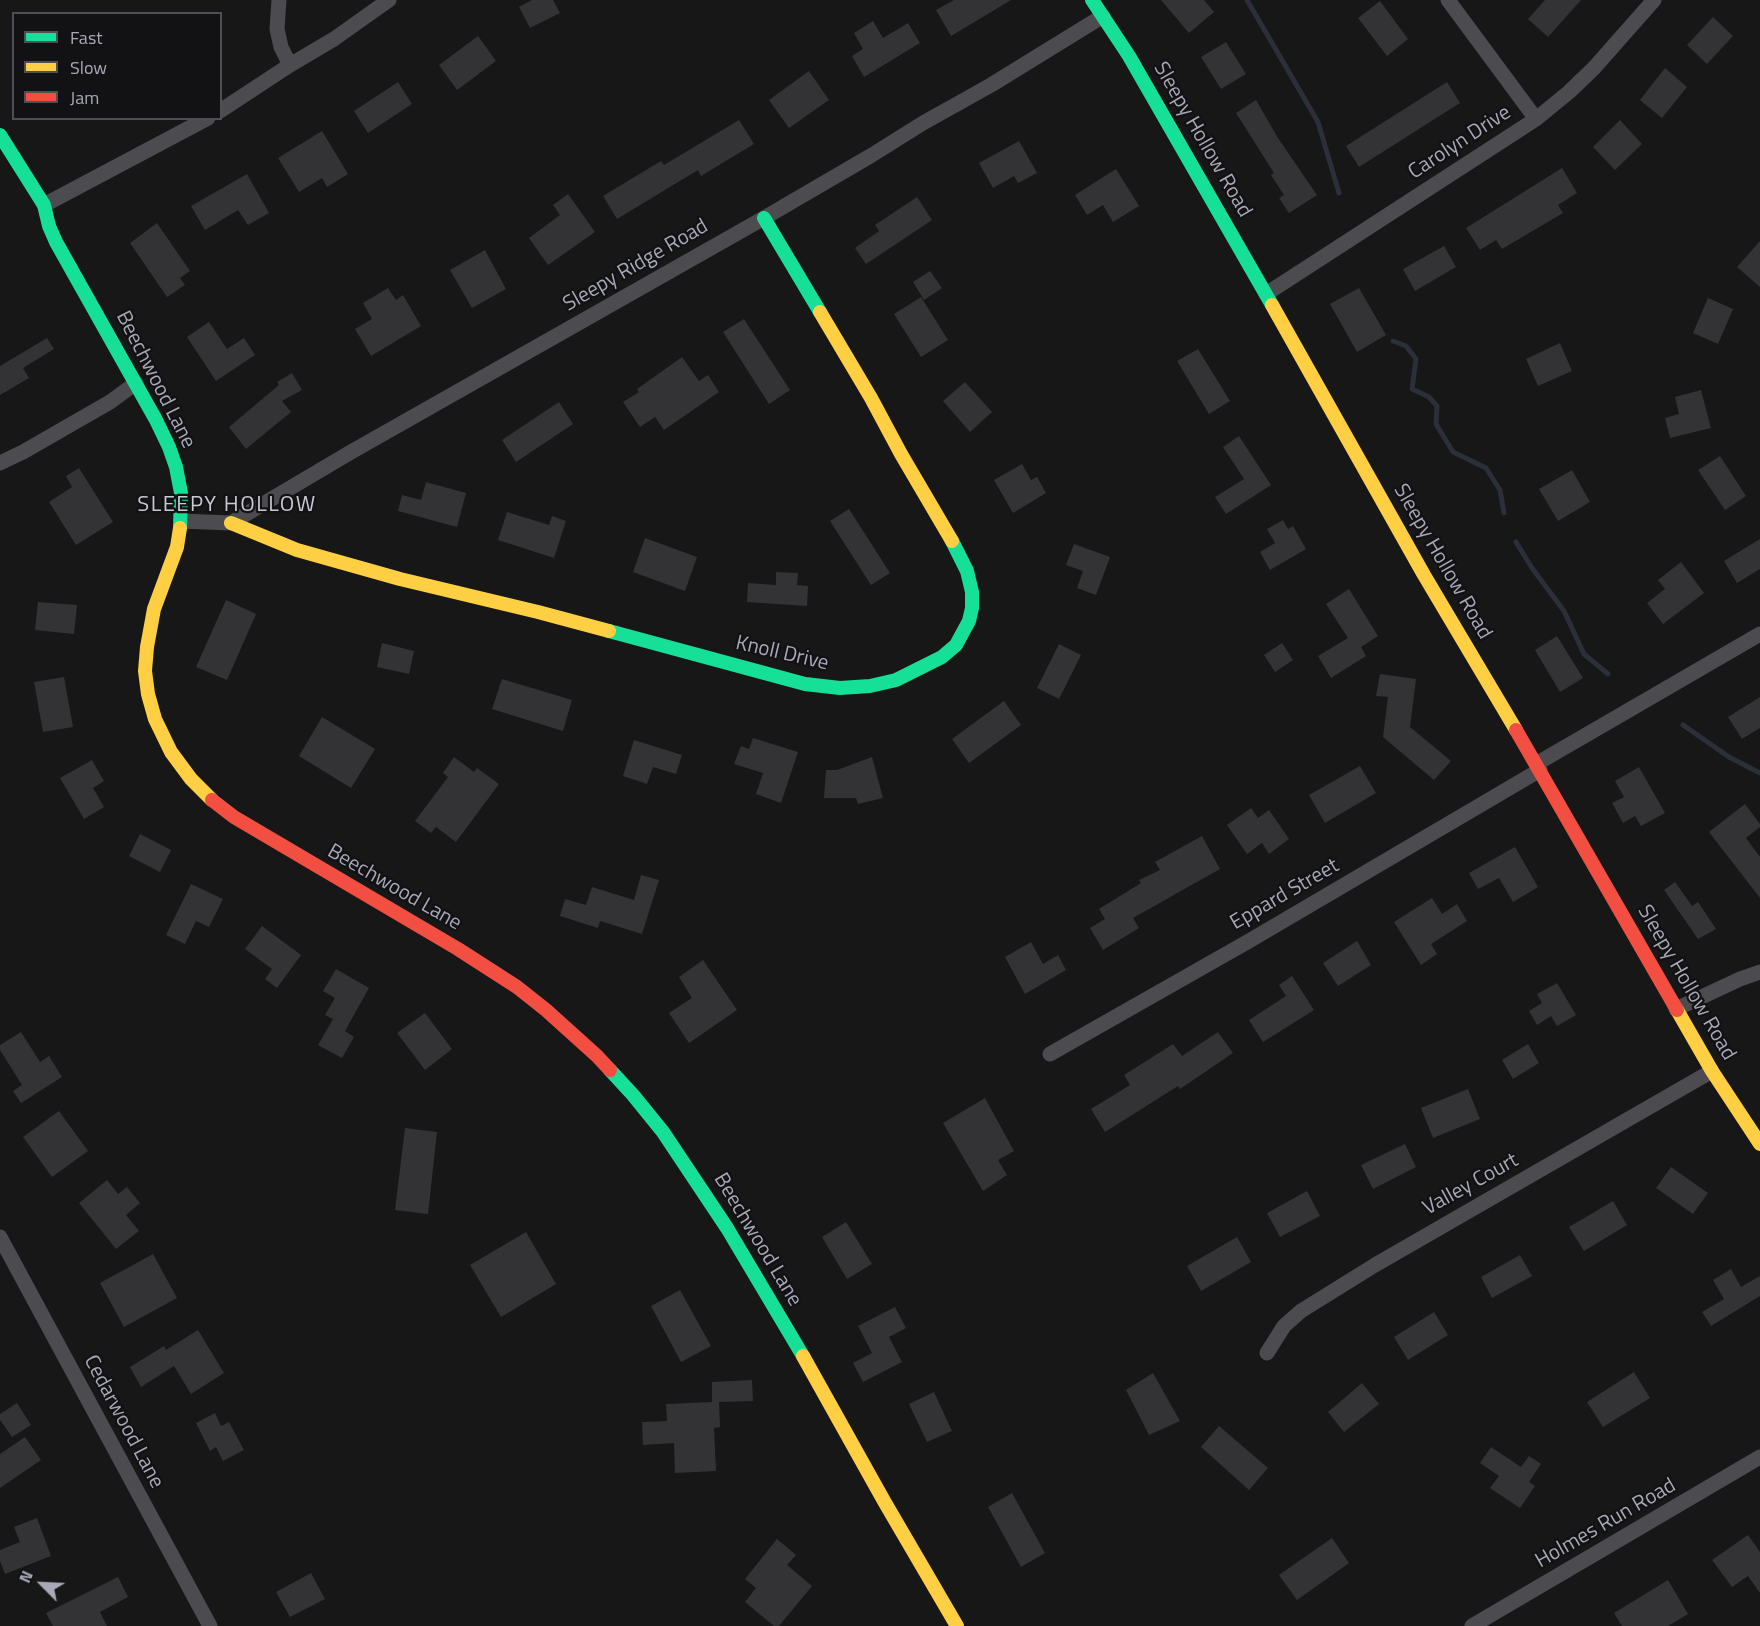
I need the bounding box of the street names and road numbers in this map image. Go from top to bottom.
street label: Sleepy Hollow Road [1147,58,1257,222]
street label: Carolyn Drive [1404,101,1516,185]
street label: Sleepy Ridge Road [559,214,713,318]
street label: Beechwood Lane [110,307,200,453]
street label: Sleepy Hollow Road [1387,480,1497,644]
street label: Knoll Drive [733,631,831,677]
street label: Beechwood Lane [322,839,466,937]
street label: Eppard Street [1226,854,1344,936]
street label: Sleepy Hollow Road [1631,901,1741,1065]
street label: Valley Court [1419,1148,1523,1222]
street label: Beechwood Lane [707,1169,807,1311]
street label: Cedarwood Lane [77,1351,169,1493]
street label: Holmes Run Road [1531,1474,1681,1574]

